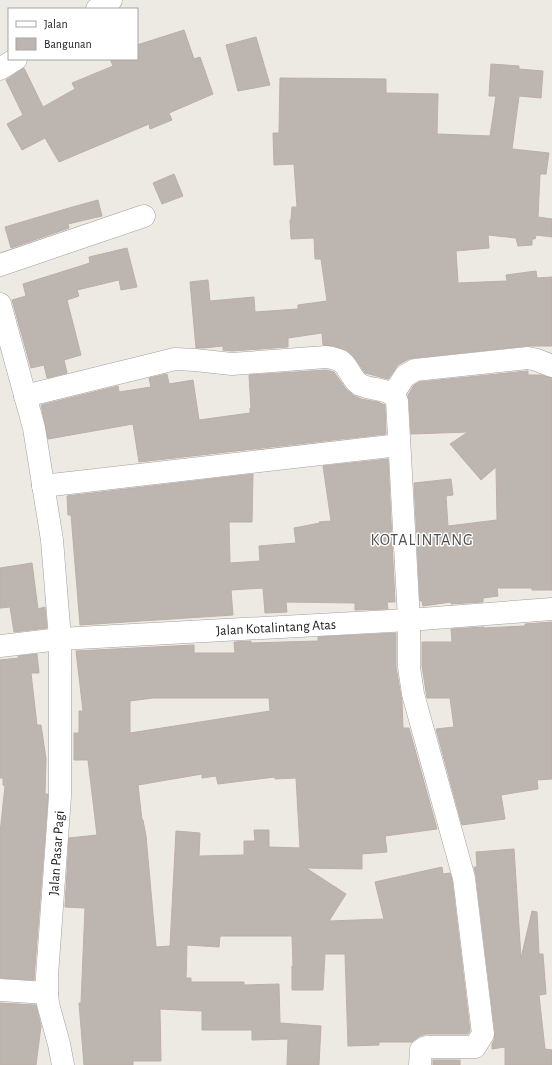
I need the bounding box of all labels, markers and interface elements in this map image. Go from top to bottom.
legend [8,8,138,60]
text: Jalan [44,18,68,30]
text: Bangunan [44,38,92,50]
district label: KOTALINTANG [370,532,474,548]
street label: Jalan Kotalintang Atas [216,618,336,638]
street label: Jalan Pasar Pagi [47,810,67,896]

